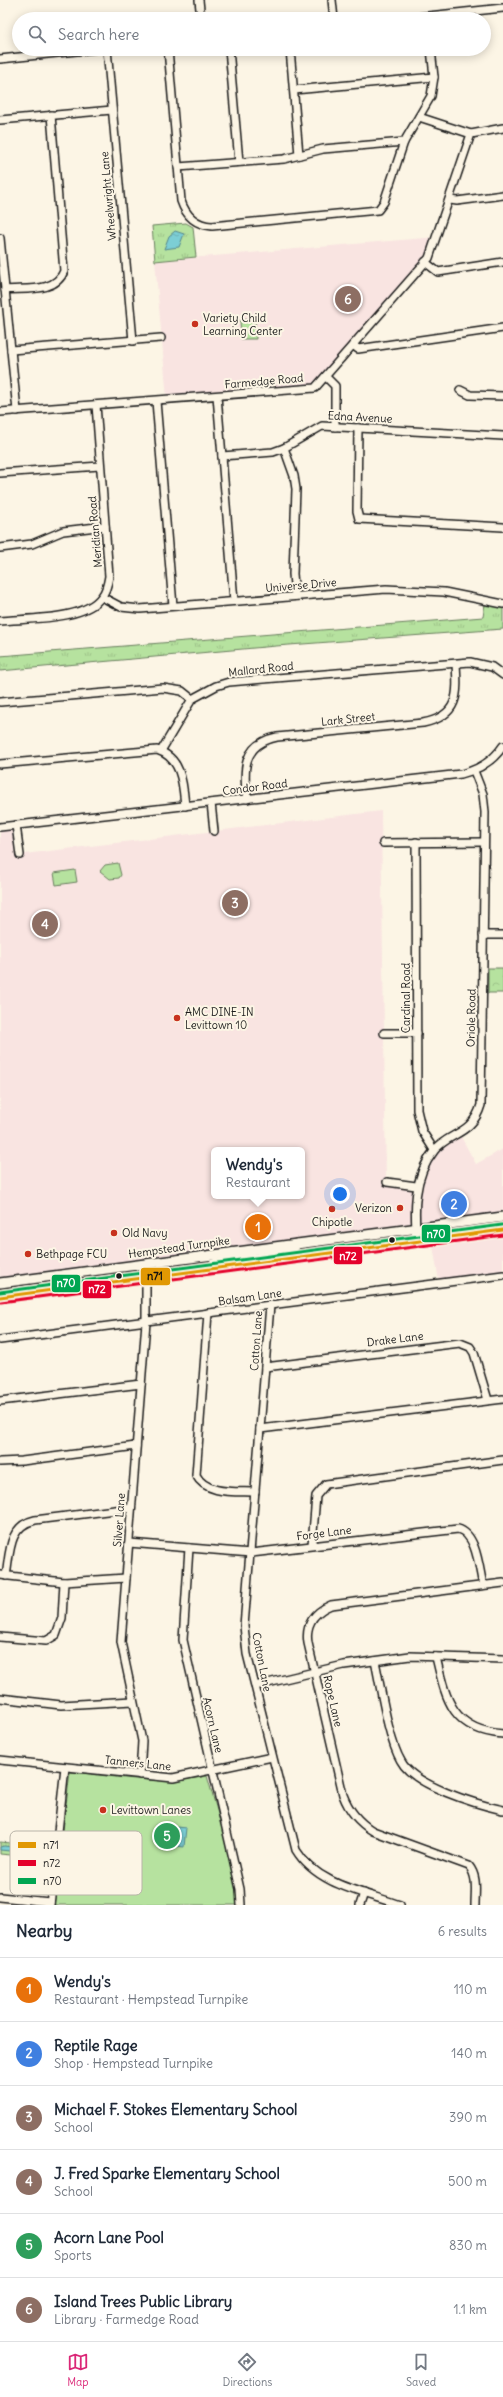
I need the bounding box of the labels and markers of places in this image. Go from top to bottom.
pin: 6 [335,284,361,314]
place label: Variety Child Learning Center [203,311,283,338]
marker: Variety Child Learning Center [190,319,200,329]
pin: 3 [222,888,248,918]
pin: 4 [32,909,58,939]
place label: AMC DINE-IN Levittown 10 [185,1005,254,1032]
marker: AMC DINE-IN Levittown 10 [172,1013,182,1023]
pin: 2 [441,1189,467,1219]
place label: Verizon [355,1201,392,1215]
marker: Verizon [395,1203,405,1213]
marker: Chipotle [327,1204,337,1214]
pin: 1 [245,1212,271,1242]
place label: Chipotle [312,1215,352,1229]
place label: Old Navy [122,1226,167,1240]
marker: Old Navy [109,1228,119,1238]
unlabelled marker [387,1235,397,1245]
place label: Bethpage FCU [36,1247,107,1261]
marker: Bethpage FCU [23,1249,33,1259]
unlabelled marker [114,1271,124,1281]
place label: Levittown Lanes [111,1803,191,1817]
marker: Levittown Lanes [98,1805,108,1815]
pin: 5 [154,1821,180,1851]

